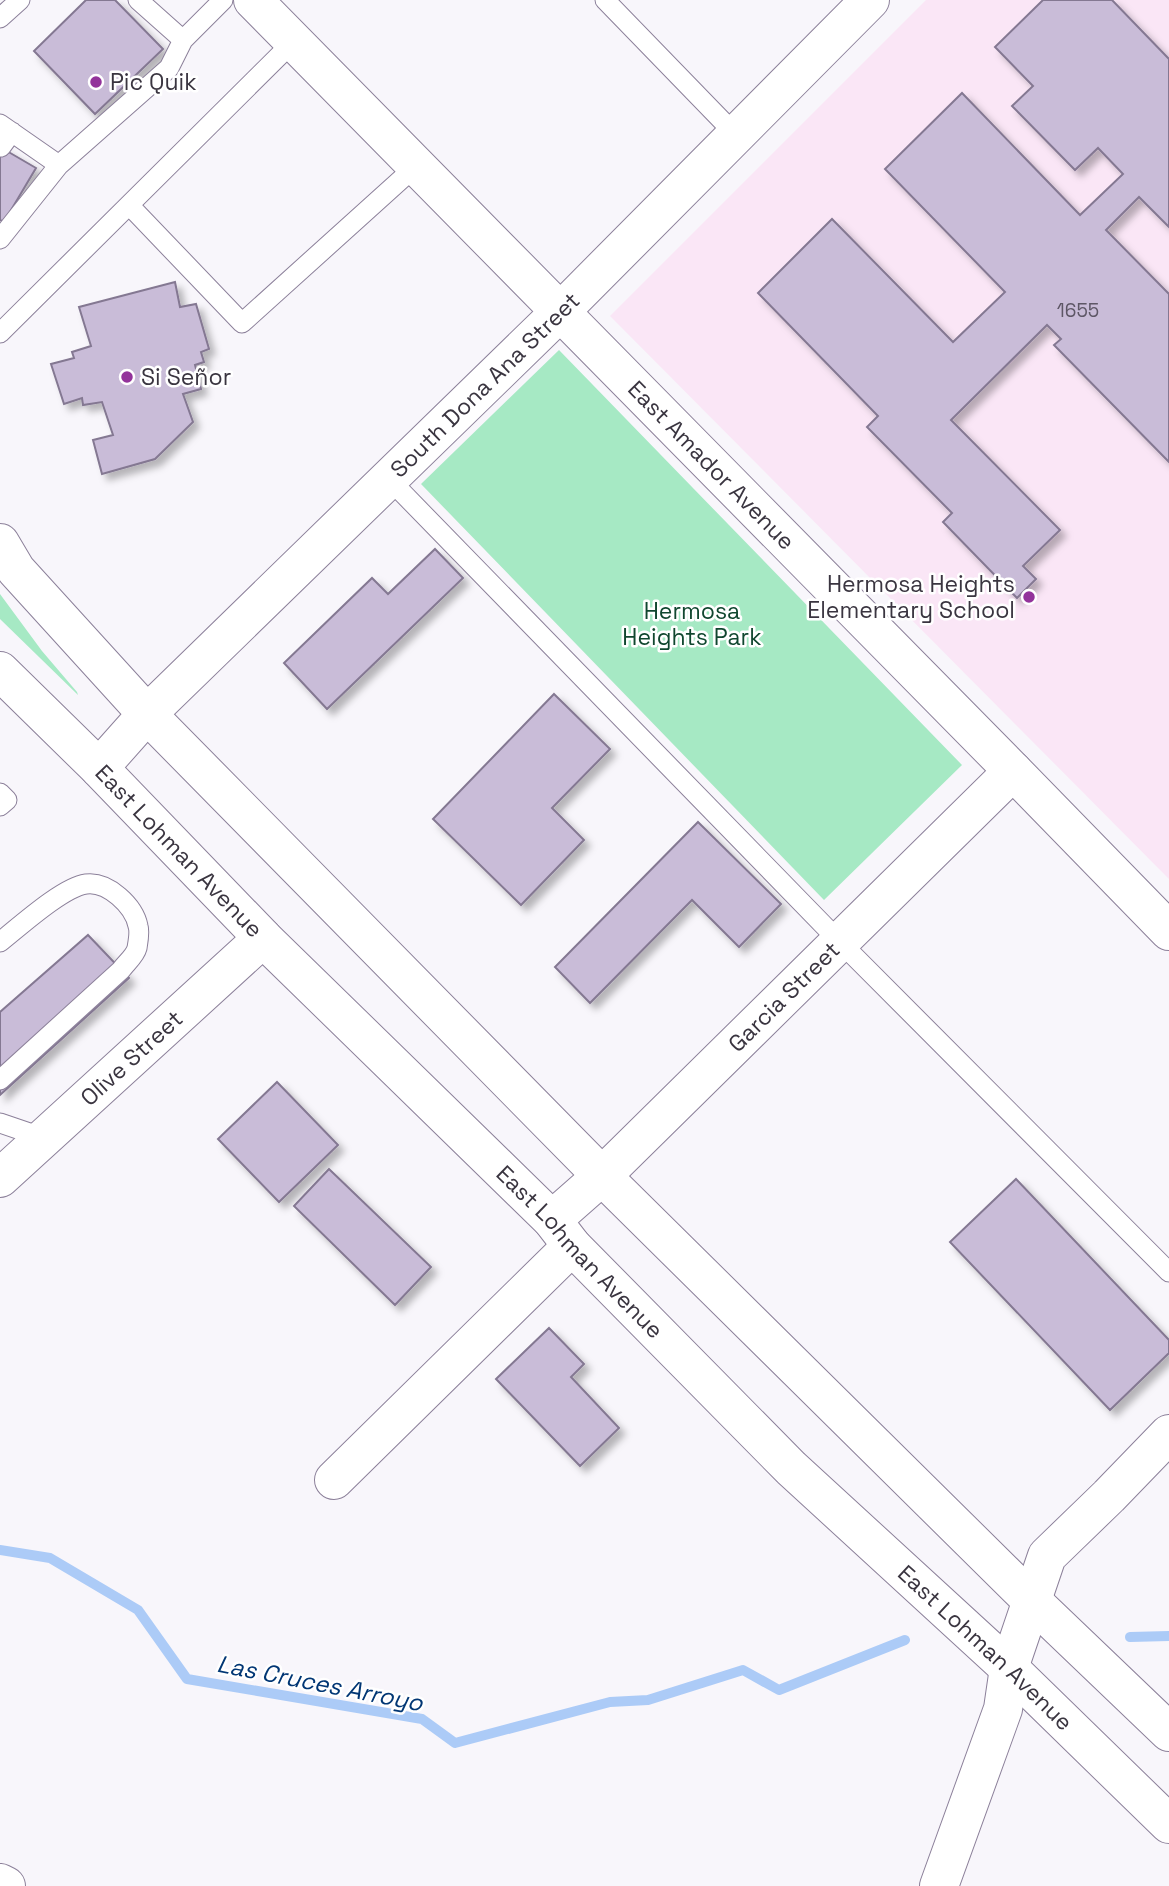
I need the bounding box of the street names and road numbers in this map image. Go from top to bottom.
street label: South Dona Ana Street [384,286,586,484]
street label: East Amador Avenue [621,374,801,556]
street label: East Lohman Avenue [89,758,270,944]
street label: Garcia Street [722,935,846,1059]
street label: Olive Street [74,1004,189,1112]
street label: East Lohman Avenue [490,1159,670,1345]
street label: East Lohman Avenue [891,1558,1079,1737]

